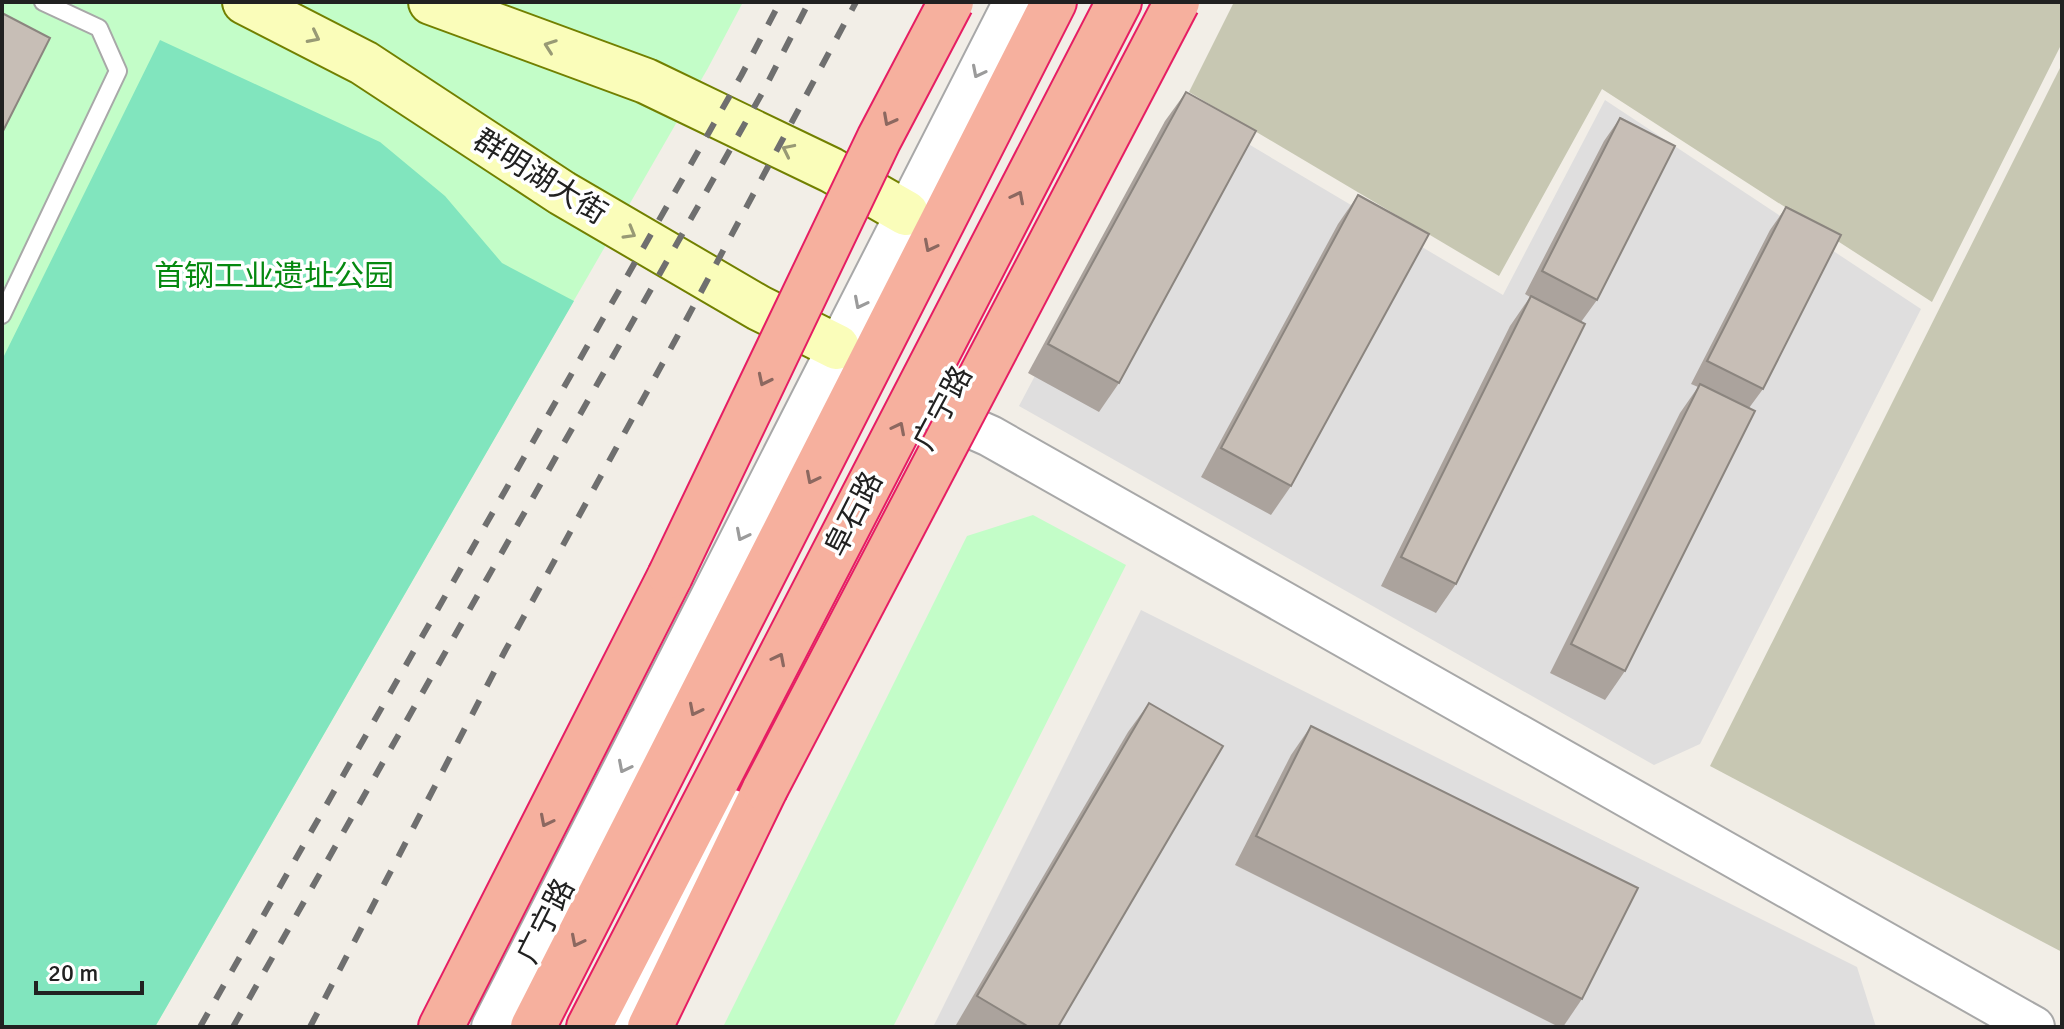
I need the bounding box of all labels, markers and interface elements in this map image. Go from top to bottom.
one-way arrow [306,28,321,43]
one-way arrow [544,39,558,56]
one-way arrow [973,63,988,78]
one-way arrow [883,112,898,127]
street label: 群明湖大街 [467,122,613,232]
one-way arrow [782,144,797,160]
one-way arrow [1008,191,1024,206]
one-way arrow [621,223,636,239]
one-way arrow [925,238,940,253]
park label: 首钢工业遗址公园 [154,258,394,295]
one-way arrow [854,295,870,310]
street label: 广宁路 [906,360,980,456]
one-way arrow [758,371,774,386]
one-way arrow [889,422,904,437]
street label: 阜石路 [817,466,891,562]
one-way arrow [807,469,822,484]
one-way arrow [736,526,752,541]
one-way arrow [770,653,785,668]
one-way arrow [689,701,704,716]
one-way arrow [619,758,634,773]
one-way arrow [540,812,555,827]
street label: 广宁路 [509,873,583,969]
one-way arrow [571,933,586,948]
scale bar [36,945,142,995]
text: 20 m [48,958,98,988]

